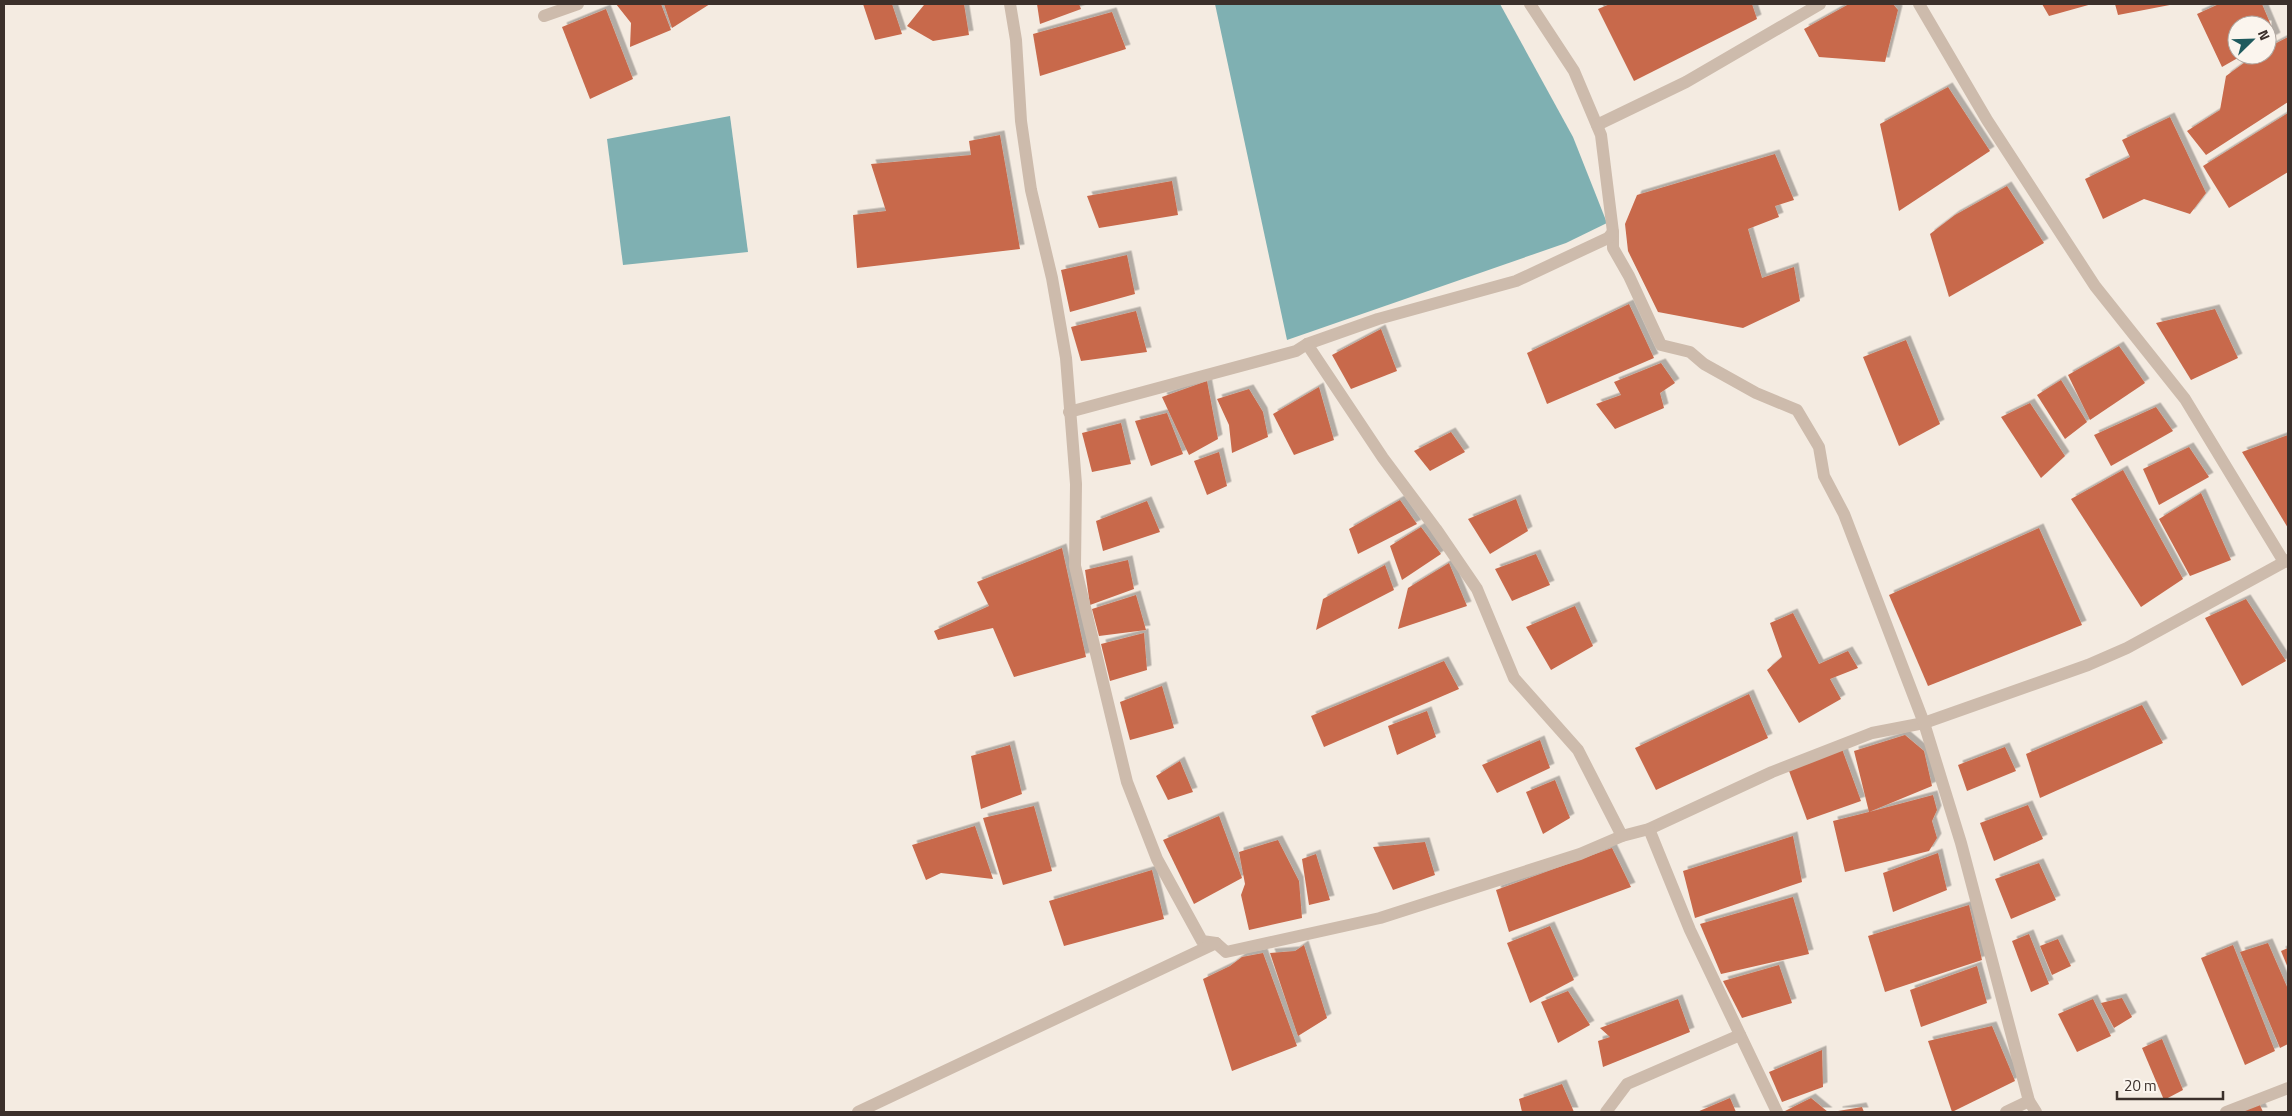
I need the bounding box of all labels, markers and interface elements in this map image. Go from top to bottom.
north arrow [2227,15,2277,65]
text: N [2253,26,2276,43]
scale bar [2117,1068,2223,1100]
text: 20 m [2124,1074,2157,1097]

